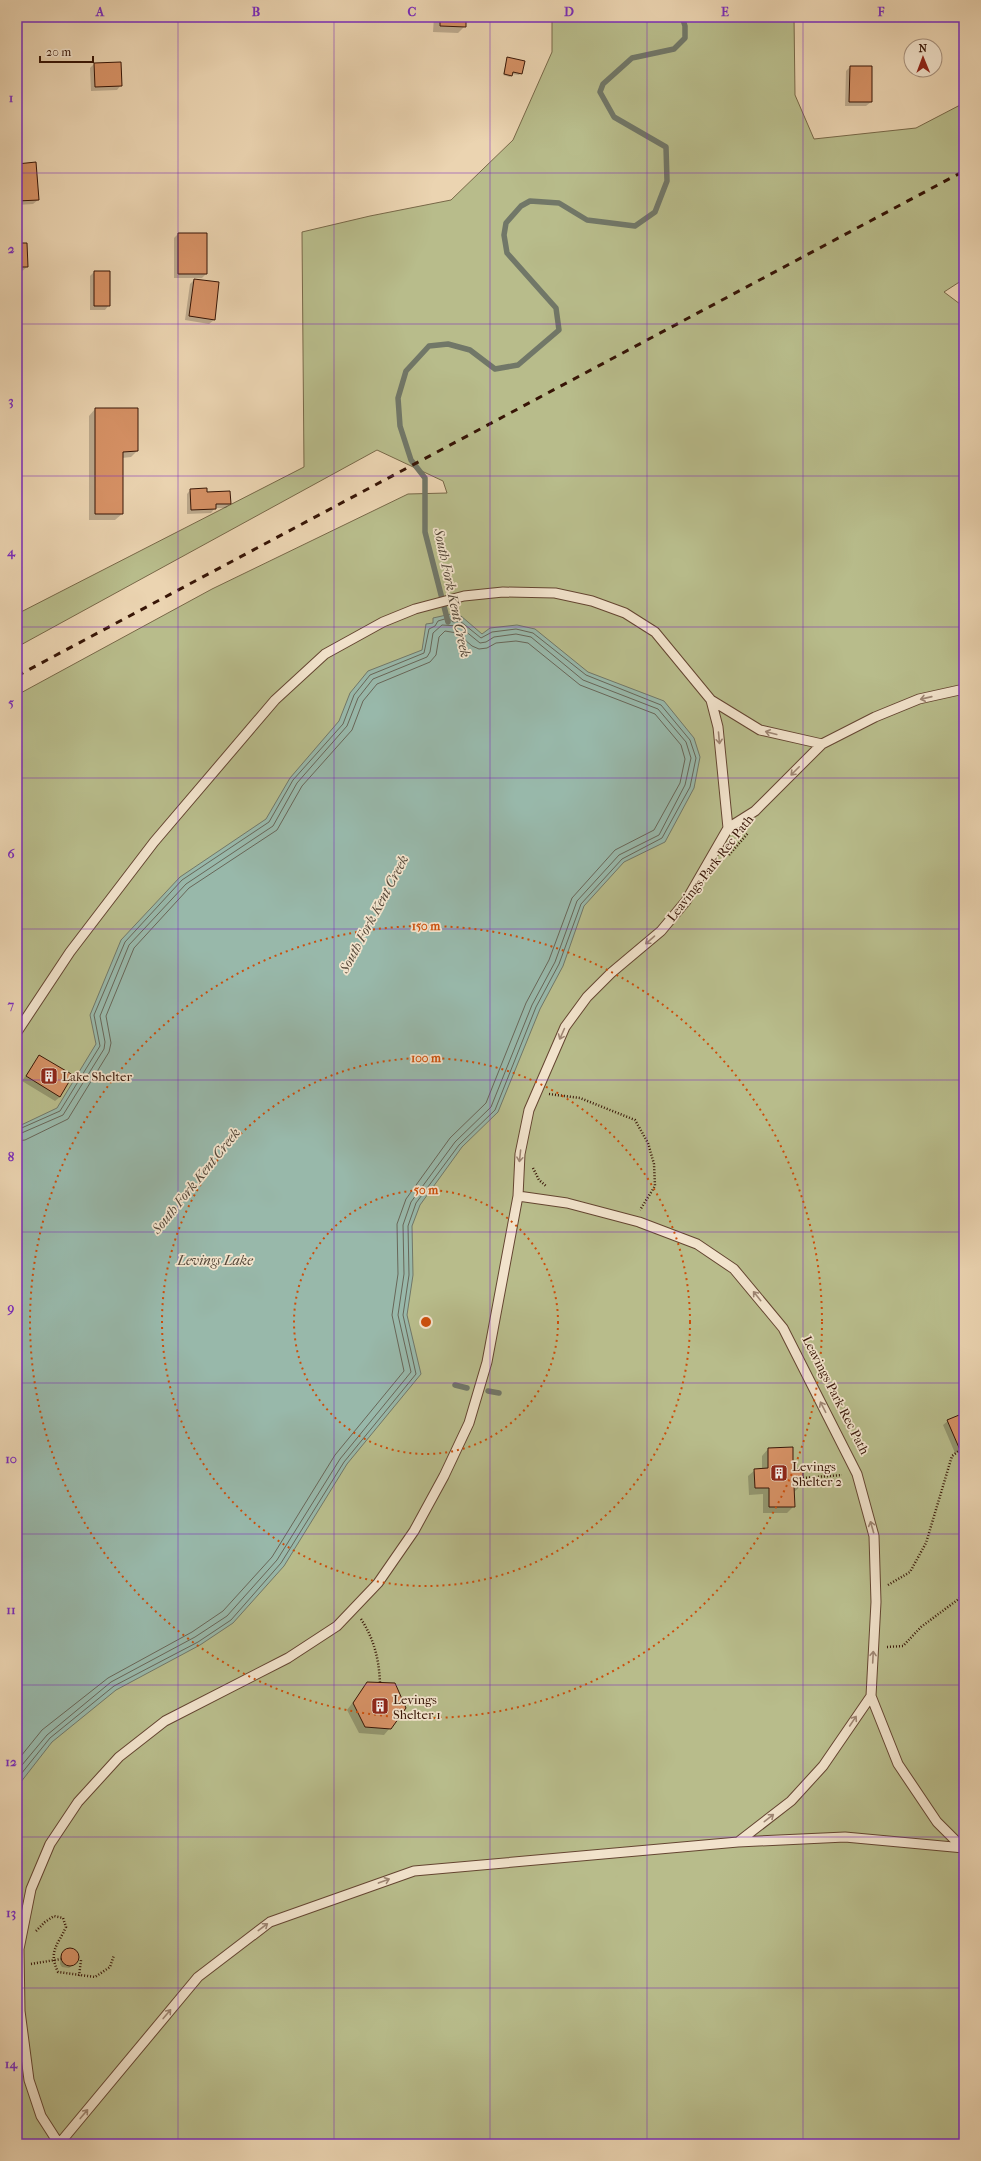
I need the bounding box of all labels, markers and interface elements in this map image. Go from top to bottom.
text: A [95,4,105,19]
text: B [252,4,261,19]
text: C [408,4,417,19]
text: D [564,4,574,19]
text: E [721,4,729,19]
text: F [877,4,885,19]
scale bar [40,38,93,64]
north arrow [903,38,943,78]
text: N [919,42,928,55]
text: 20 m [46,45,71,59]
text: 1 [9,90,14,105]
text: 2 [8,241,15,256]
text: 3 [8,393,14,409]
water label: South Fork Kent Creek [430,526,474,659]
text: 4 [6,544,16,560]
one-way arrow [920,694,933,702]
text: 5 [8,695,14,710]
one-way arrow [764,729,777,736]
one-way arrow [716,731,723,744]
one-way arrow [790,766,800,776]
street label: Leavings Park Rec Path [664,811,757,924]
text: 6 [7,846,15,861]
water label: South Fork Kent Creek [335,852,412,977]
text: 150 m [412,919,441,933]
one-way arrow [645,935,655,944]
text: 7 [7,997,15,1012]
one-way arrow [558,1027,565,1039]
text: 100 m [411,1051,442,1065]
building icon: Lake Shelter [39,1066,59,1086]
place label: Lake Shelter [62,1069,133,1084]
water label: South Fork Kent Creek [148,1125,244,1238]
text: 8 [8,1149,15,1164]
one-way arrow [517,1149,524,1162]
text: 50 m [414,1183,439,1197]
water label: Levings Lake [176,1252,253,1269]
one-way arrow [752,1291,761,1302]
text: 9 [7,1300,15,1316]
centre of rings [419,1315,433,1329]
street label: Leavings Park Rec Path [800,1333,873,1457]
one-way arrow [819,1401,826,1413]
text: 10 [5,1451,17,1466]
place label: Levings Shelter 2 [792,1459,842,1489]
building icon: Levings Shelter 2 [769,1463,789,1483]
one-way arrow [868,1521,875,1534]
text: 11 [6,1602,16,1617]
one-way arrow [869,1651,877,1664]
place label: Levings Shelter 1 [393,1692,441,1722]
building icon: Levings Shelter 1 [370,1696,390,1716]
one-way arrow [849,1716,857,1727]
text: 12 [5,1754,17,1769]
one-way arrow [763,1814,774,1823]
one-way arrow [378,1877,390,1885]
text: 13 [6,1905,16,1921]
one-way arrow [257,1923,268,1931]
one-way arrow [163,2009,172,2019]
text: 14 [5,2056,18,2072]
one-way arrow [80,2109,89,2119]

